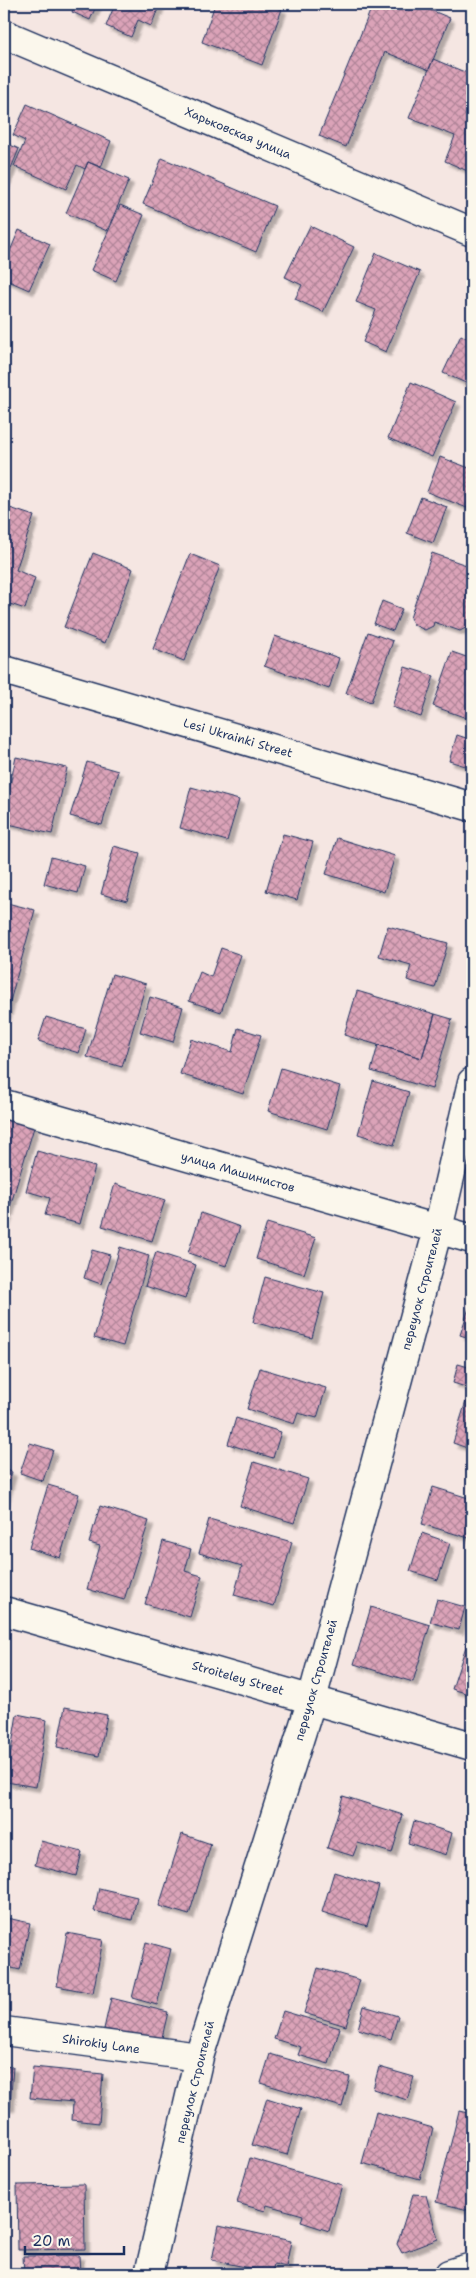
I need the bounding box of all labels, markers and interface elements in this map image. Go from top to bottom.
street label: Харьковская улица [182,103,294,163]
street label: Lesi Ukrainki Street [181,715,295,761]
street label: улица Машинистов [179,1148,297,1196]
street label: переулок Строителей [398,1226,446,1352]
street label: переулок Строителей [291,1617,341,1743]
street label: Stroiteley Street [190,1657,286,1699]
street label: переулок Строителей [172,2019,218,2145]
street label: Shirokiy Lane [61,2031,141,2057]
scale bar [25,2223,124,2255]
text: 20 m [32,2231,71,2251]

